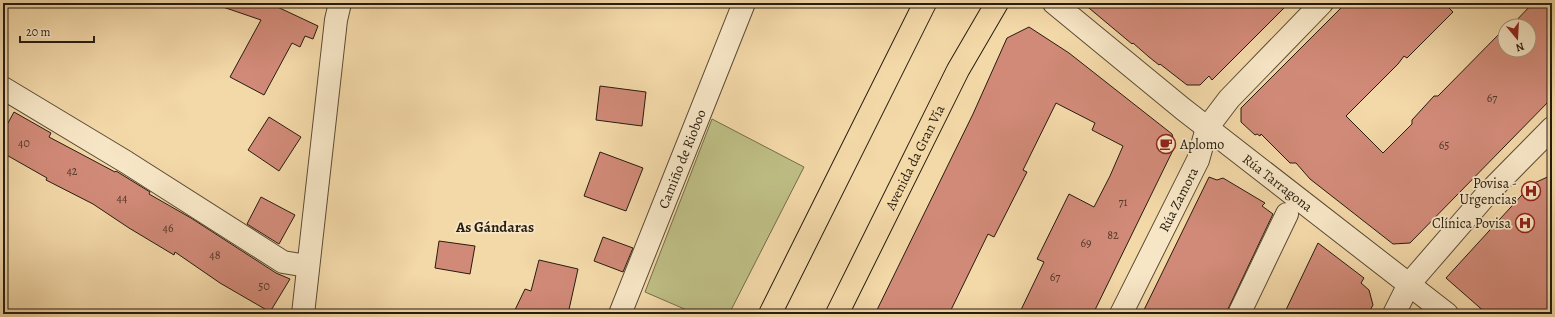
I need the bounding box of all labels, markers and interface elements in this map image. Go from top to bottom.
scale bar [20,18,94,44]
north arrow [1497,18,1537,58]
text: 20 m [26,24,50,40]
text: N [1514,39,1526,55]
house number: 67 [1487,90,1498,106]
street label: Avenida da Gran Vía [881,101,950,214]
street label: Camiño de Rioboo [654,106,711,212]
cafe icon: Aplomo [1155,133,1177,155]
house number: 40 [18,135,30,151]
place label: Aplomo [1179,135,1224,154]
house number: 65 [1439,137,1449,153]
street label: Rúa Tarragona [1239,150,1317,217]
house number: 42 [66,163,78,179]
street label: Rúa Zamora [1155,164,1203,235]
place label: Povisa - Urgencias [1459,174,1517,209]
hospital icon: Povisa - Urgencias [1520,180,1542,202]
house number: 44 [117,190,128,206]
house number: 71 [1118,194,1128,210]
hospital icon: Clínica Povisa [1514,212,1536,234]
place label: Clínica Povisa [1432,214,1511,233]
district label: As Gándaras [455,217,534,237]
house number: 46 [163,220,174,236]
house number: 82 [1107,227,1119,243]
house number: 69 [1080,235,1092,251]
house number: 48 [209,247,221,263]
house number: 67 [1050,269,1061,285]
house number: 50 [258,278,270,294]

